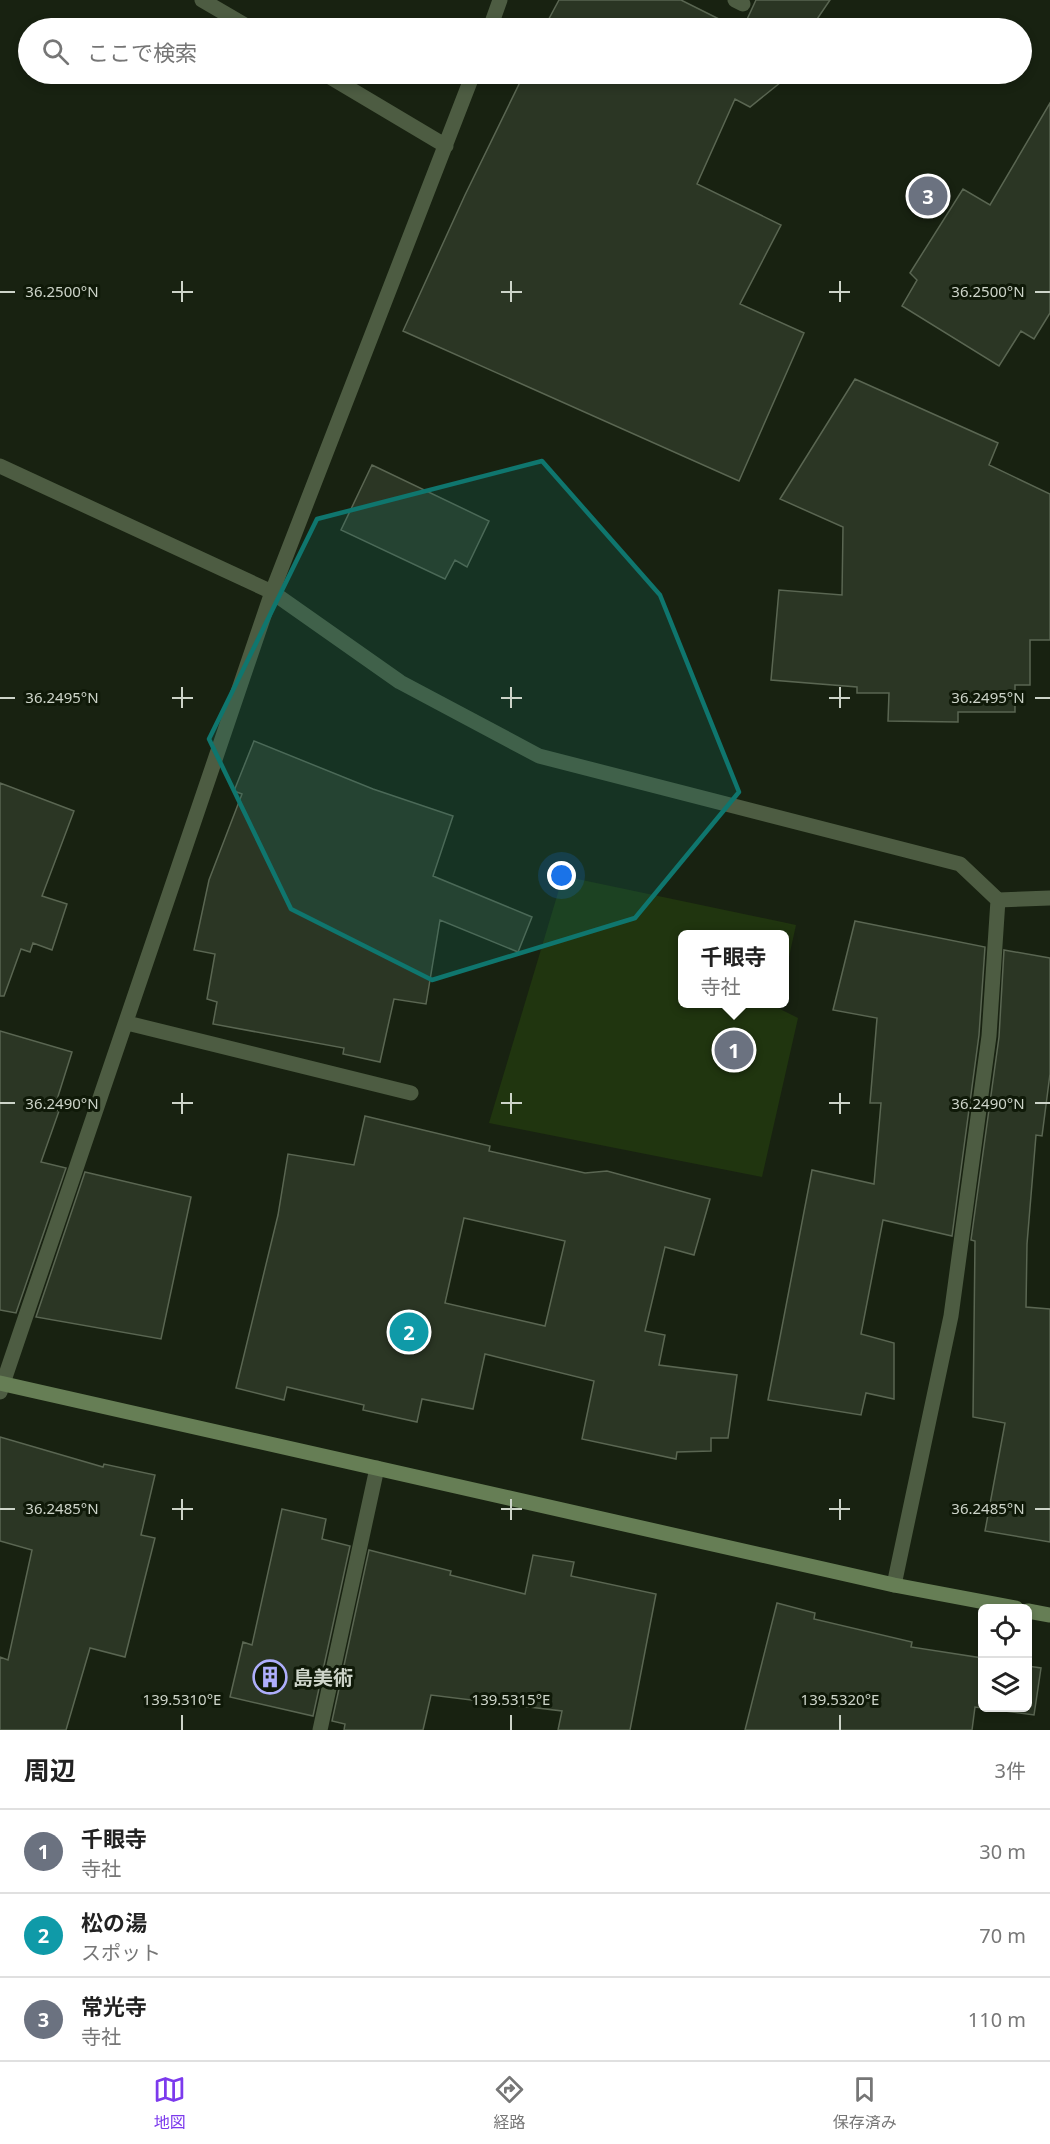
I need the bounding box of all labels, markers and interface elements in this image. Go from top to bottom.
search box [18,18,1032,84]
icon: search [39,35,72,68]
text: ここで検索 [87,37,197,67]
pin: 3 [908,174,948,218]
text: 36.2500°N [25,281,99,301]
text: 36.2500°N [951,281,1025,301]
text: 36.2495°N [25,687,99,707]
text: 36.2495°N [951,687,1025,707]
your location [547,861,576,890]
popup [678,930,789,1008]
text: 千眼寺 [700,941,767,971]
text: 寺社 [700,973,740,1000]
pin: 1 [714,1028,754,1072]
text: 36.2490°N [25,1093,99,1113]
text: 36.2490°N [951,1093,1025,1113]
pin: 2 [390,1310,428,1354]
text: 36.2485°N [25,1498,99,1518]
text: 36.2485°N [951,1498,1025,1518]
map controls [978,1604,1032,1712]
button: locate [978,1604,1032,1658]
button: layers [978,1658,1032,1712]
building icon: 島美術 [252,1659,288,1695]
place label: 島美術 [293,1664,353,1691]
text: 139.5310°E [143,1689,221,1709]
text: 139.5315°E [472,1689,550,1709]
text: 139.5320°E [801,1689,879,1709]
text: 周辺 [24,1752,76,1788]
text: 3件 [995,1757,1026,1784]
text: 千眼寺 [81,1823,147,1853]
text: 1 [38,1838,49,1865]
text: 30 m [979,1838,1026,1865]
text: 寺社 [81,1855,121,1882]
text: 松の湯 [81,1907,147,1937]
text: 2 [38,1922,49,1949]
text: 70 m [979,1922,1026,1949]
text: スポット [81,1939,161,1966]
text: 常光寺 [81,1991,147,2021]
text: 3 [38,2006,49,2033]
text: 110 m [968,2006,1026,2033]
text: 寺社 [81,2023,121,2050]
tab: 地図 [153,2073,186,2133]
tab: 経路 [493,2073,526,2133]
tab: 保存済み [833,2073,897,2133]

